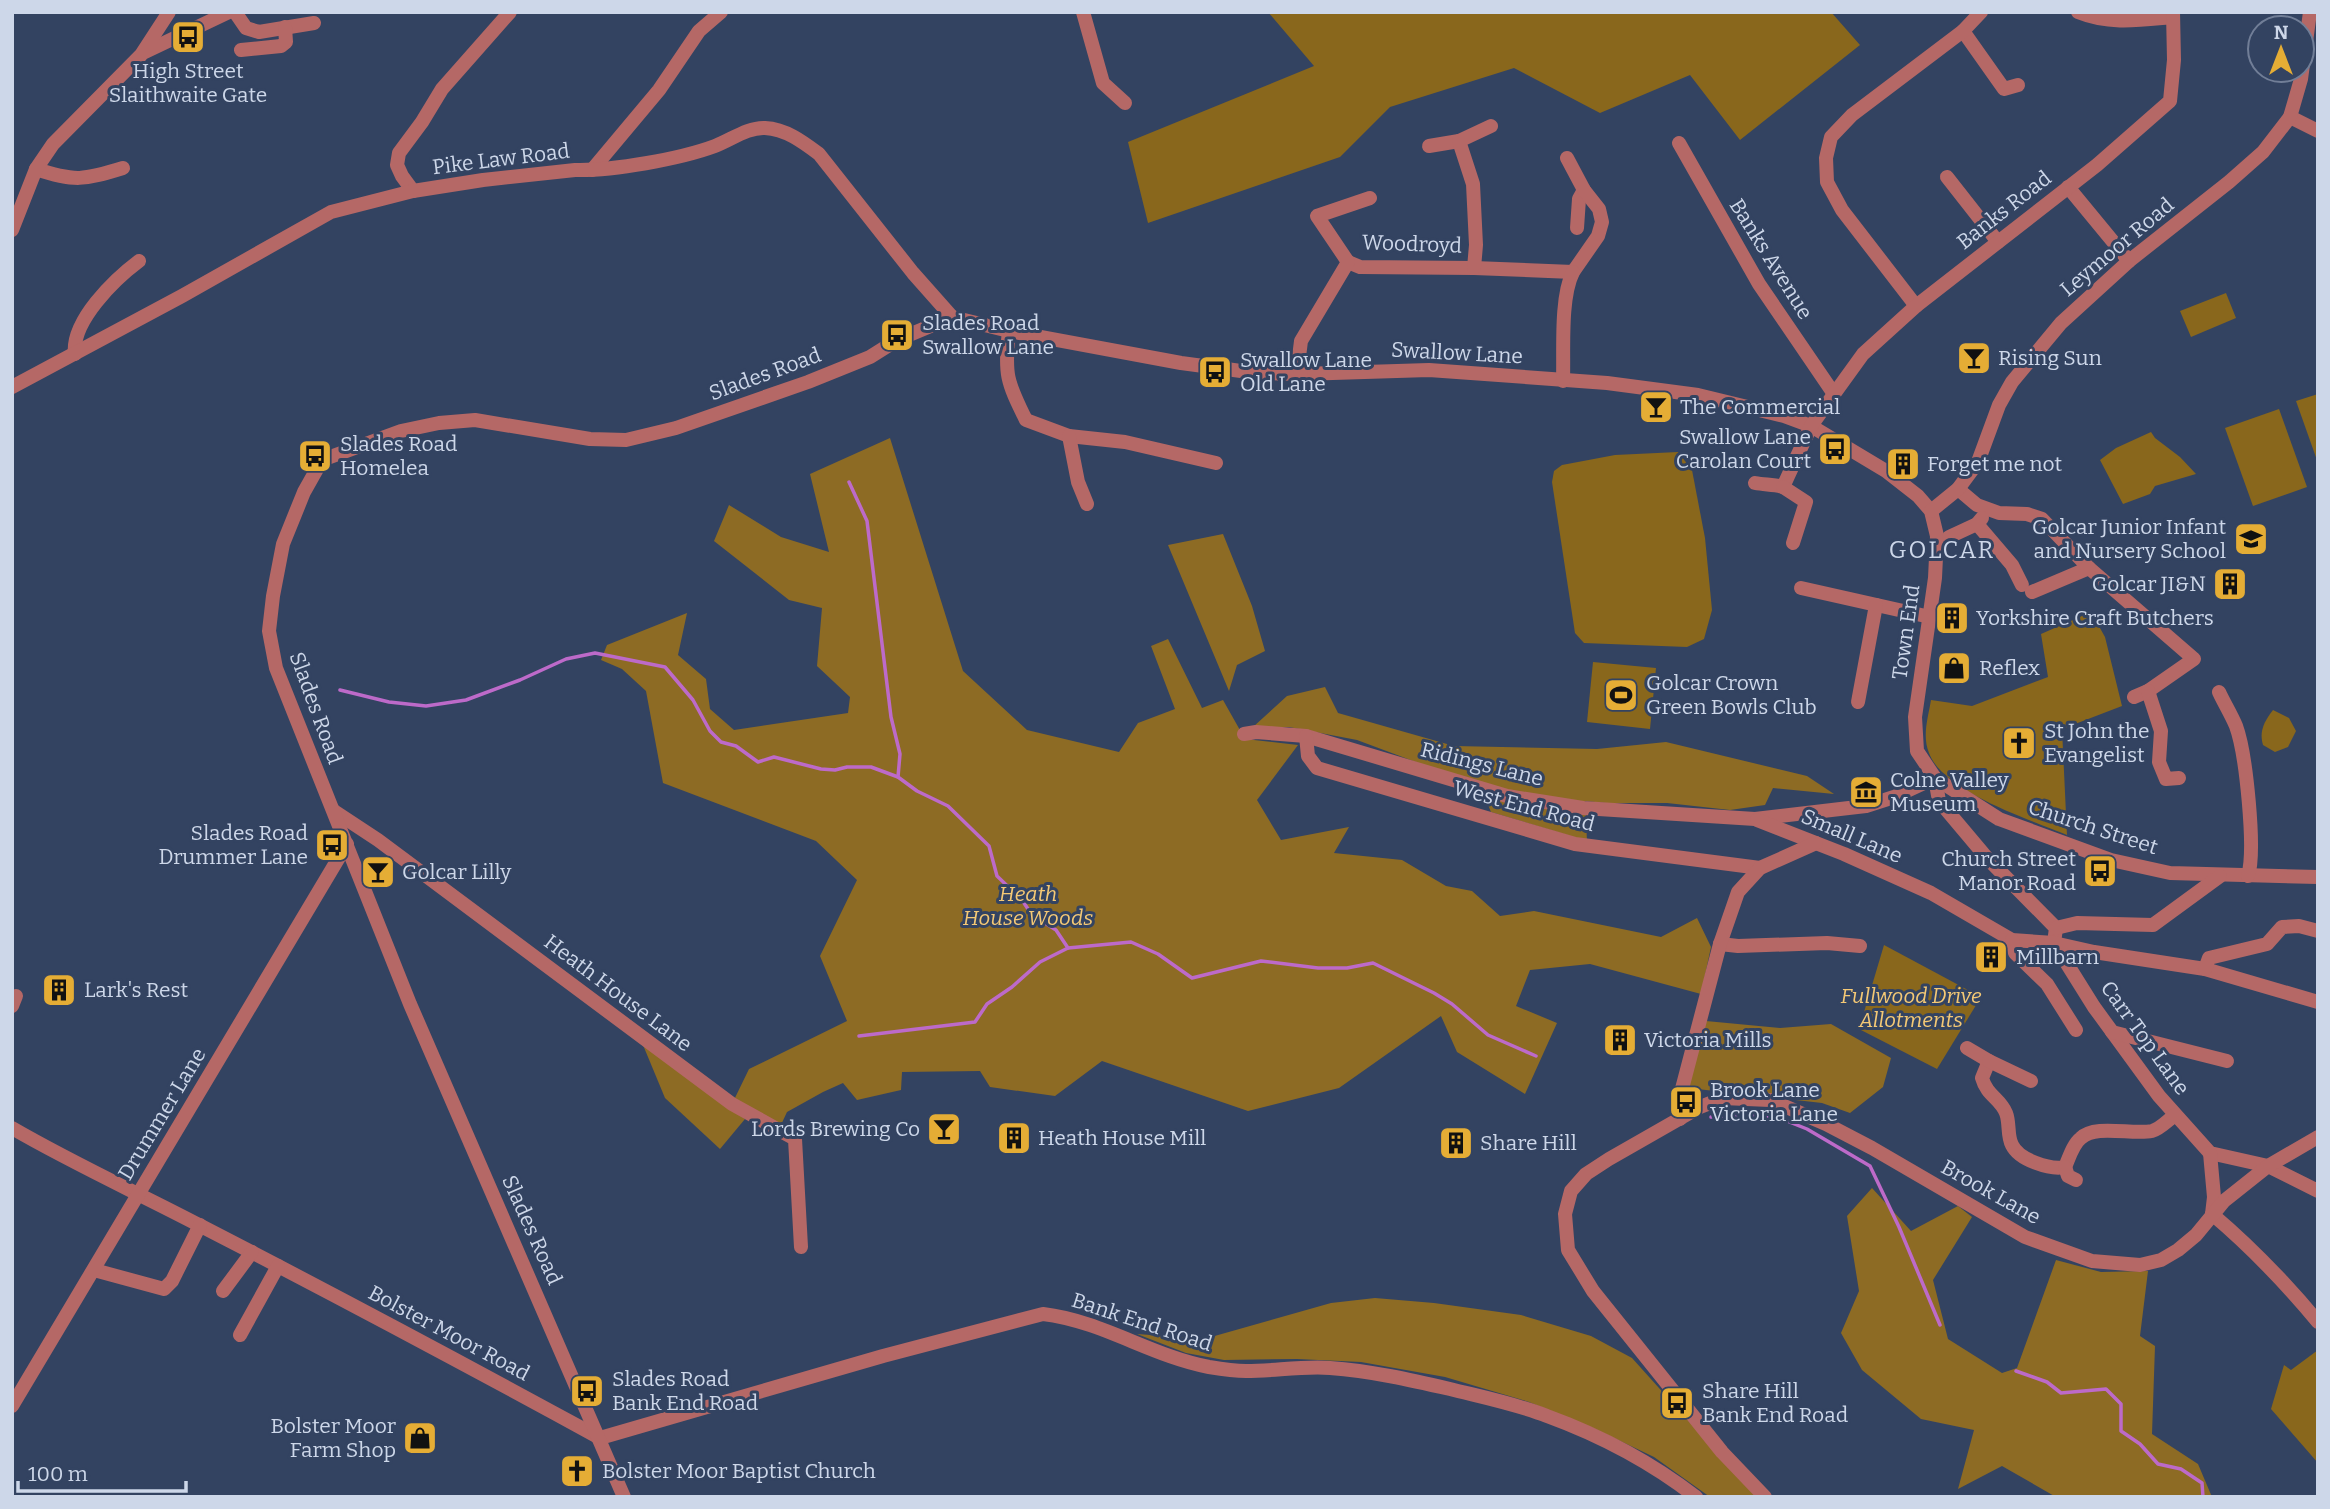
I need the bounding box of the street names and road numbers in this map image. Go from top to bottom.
street label: Pike Law Road [431,138,571,180]
street label: Banks Road [1952,165,2056,255]
street label: Leymoor Road [2055,192,2179,302]
street label: Banks Avenue [1724,194,1818,324]
street label: Woodroyd [1362,229,1462,259]
street label: Swallow Lane [1390,337,1524,369]
street label: Slades Road [705,342,825,406]
street label: Town End [1886,583,1926,681]
street label: Slades Road [284,648,348,768]
street label: Ridings Lane [1418,736,1546,792]
street label: West End Road [1450,775,1598,837]
street label: Church Street [2025,794,2161,860]
street label: Small Lane [1798,803,1906,869]
street label: Heath House Lane [539,929,697,1057]
street label: Carr Top Lane [2095,976,2195,1100]
street label: Drummer Lane [112,1043,212,1185]
street label: Brook Lane [1937,1154,2045,1230]
street label: Slades Road [496,1171,568,1289]
street label: Bolster Moor Road [364,1279,534,1387]
street label: Bank End Road [1069,1287,1215,1357]

